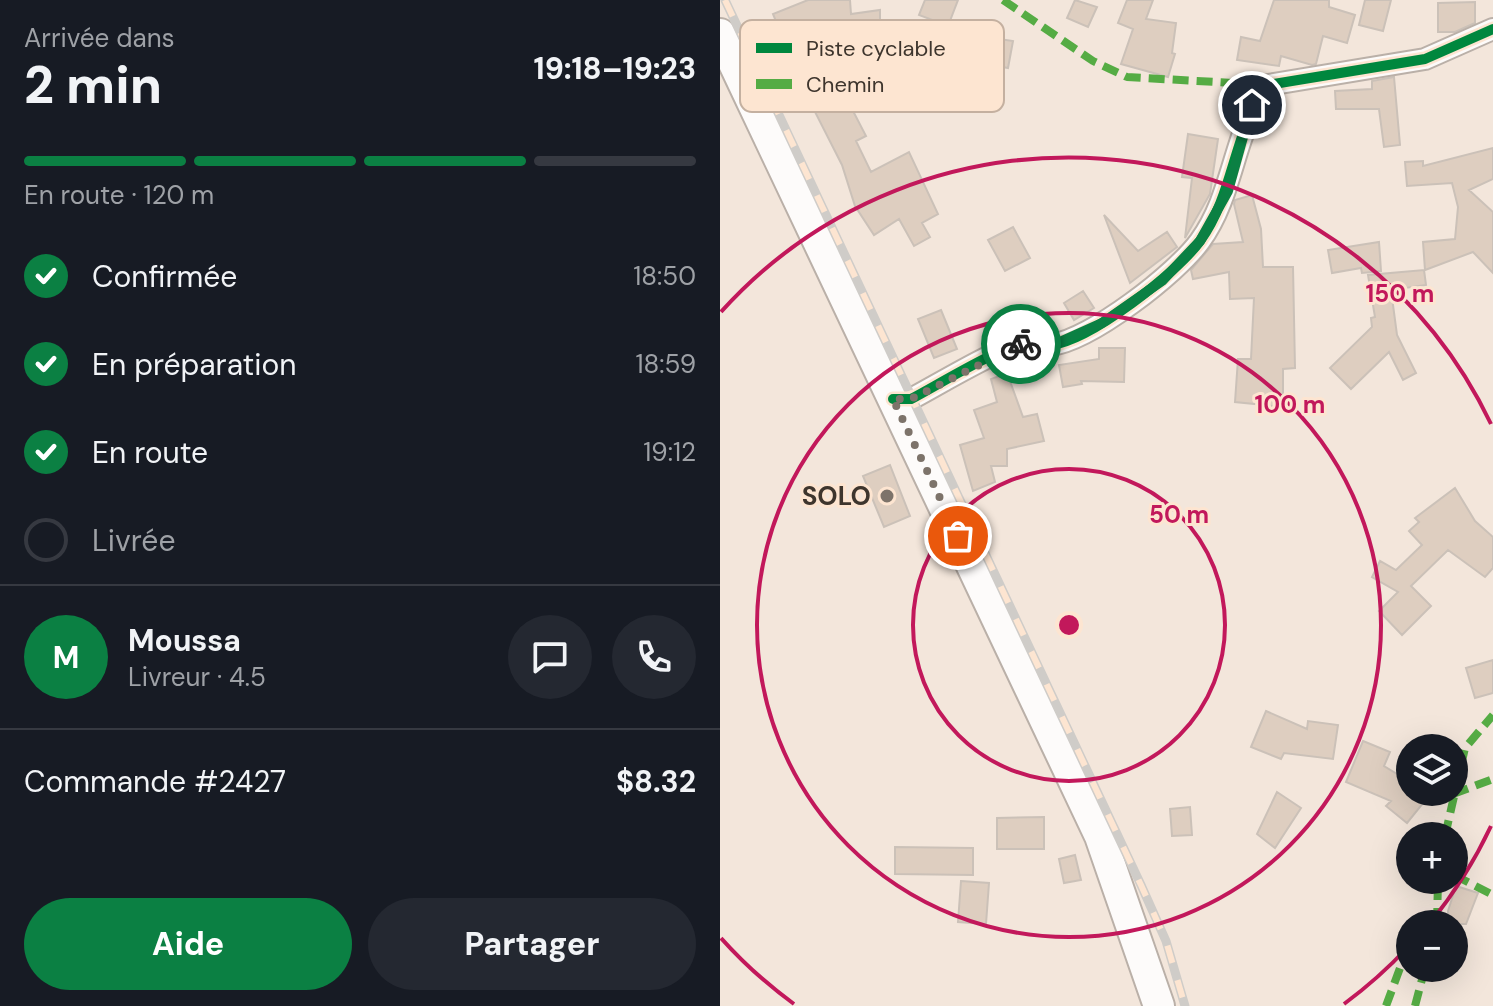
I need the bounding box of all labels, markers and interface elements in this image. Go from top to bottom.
legend [740,20,1004,112]
text: Arrivée dans [24,21,175,55]
text: Piste cyclable [806,34,946,63]
text: 19:18–19:23 [534,49,696,88]
text: 2 min [24,51,162,119]
text: Chemin [806,70,884,99]
pin [1218,71,1286,139]
icon: home [1230,83,1274,127]
text: En route · 120 m [24,178,214,212]
icon: check [24,254,68,298]
text: Confirmée [92,257,237,296]
text: 18:50 [633,259,696,293]
text: 150 m [1366,278,1434,309]
courier [981,304,1061,384]
icon: bike [999,322,1043,366]
icon: check [24,342,68,386]
text: En préparation [92,345,297,384]
text: 18:59 [635,347,696,381]
text: 100 m [1255,389,1325,420]
icon: check [24,430,68,474]
text: En route [92,433,208,472]
text: 19:12 [643,435,696,469]
place label: SOLO [802,479,871,513]
marker: SOLO [878,487,896,505]
text: 50 m [1149,499,1209,530]
pin [924,502,992,570]
icon: bag [936,514,980,558]
text: Livrée [92,521,175,560]
centre of rings [1055,611,1083,639]
button: chat [508,615,592,699]
button: phone [612,615,696,699]
text: Moussa [128,621,241,660]
text: M [53,638,79,677]
text: Livreur · 4.5 [128,660,266,694]
map controls [1396,734,1468,982]
button: layers [1396,734,1468,806]
text: Commande #2427 [24,762,286,801]
text: $8.32 [616,762,696,801]
button: + [1396,822,1468,894]
button: Aide [24,898,352,990]
button: Partager [368,898,696,990]
button: − [1396,910,1468,982]

